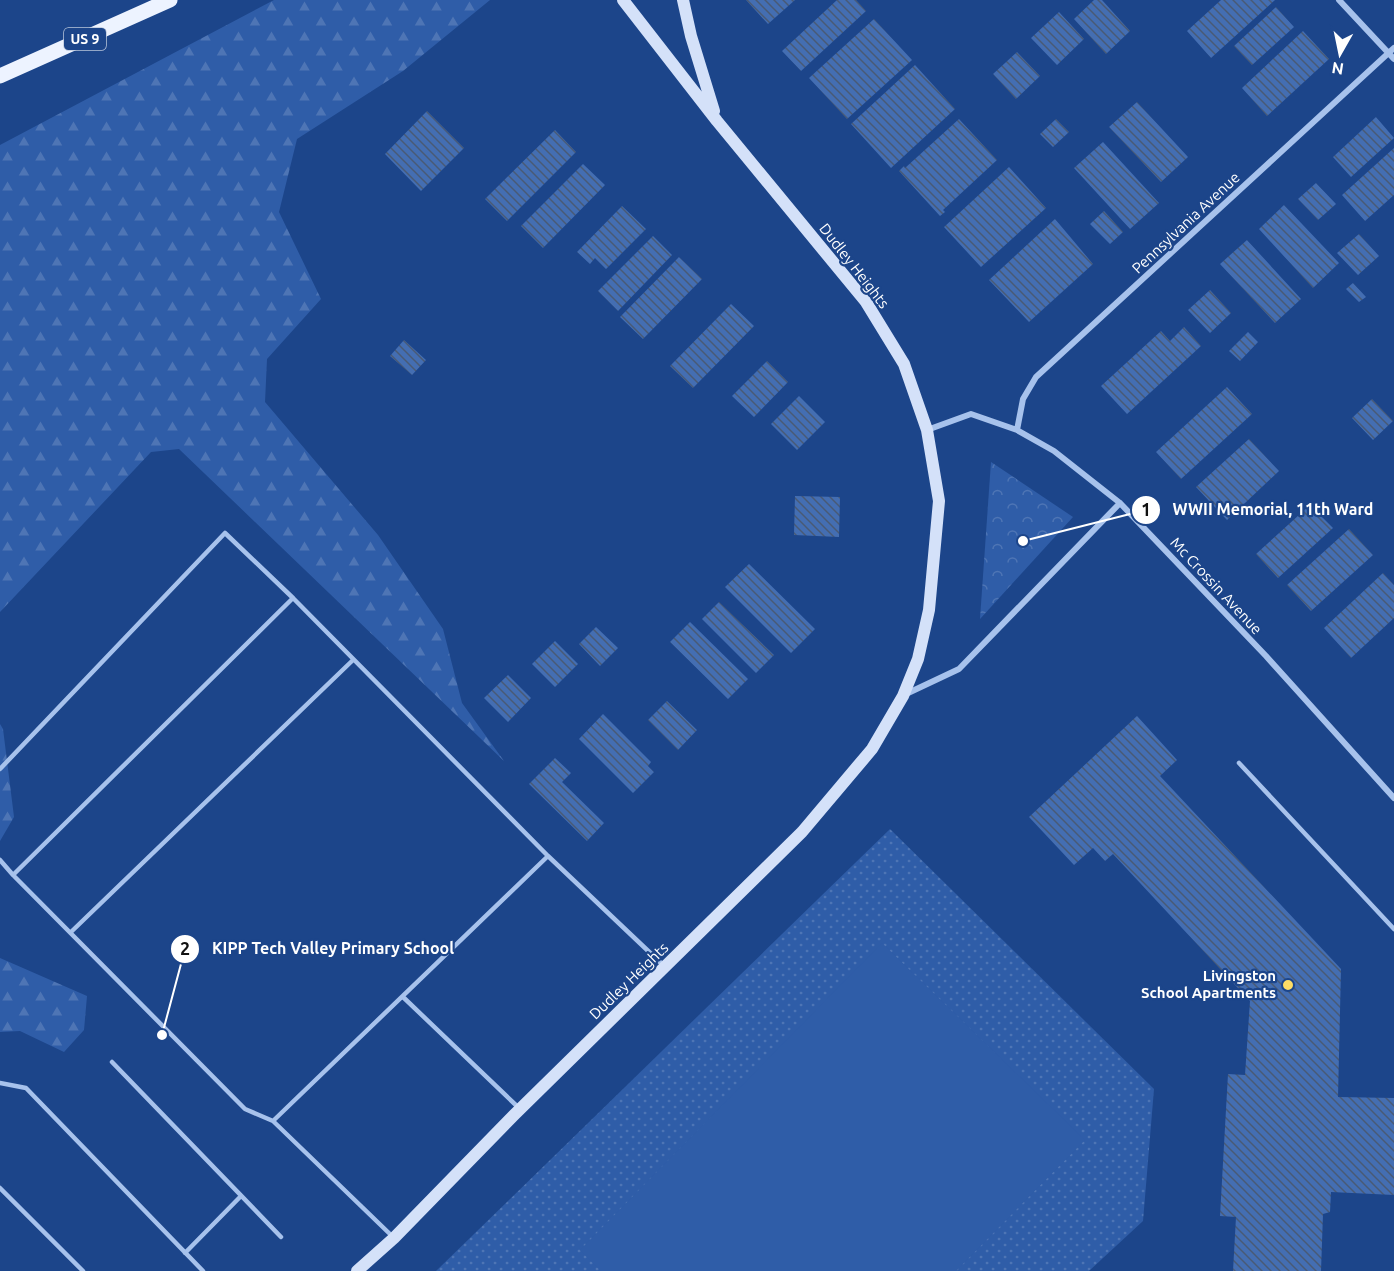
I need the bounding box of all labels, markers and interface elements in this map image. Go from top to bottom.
north arrow [1310,24,1370,84]
road number: US 9 [64,28,106,50]
text: N [1330,59,1345,79]
street label: Pennsylvania Avenue [1128,168,1243,277]
street label: Dudley Heights [816,220,893,311]
callout: WWII Memorial, 11th Ward [1131,493,1385,527]
text: 1 [1141,499,1151,519]
text: WWII Memorial, 11th Ward [1173,500,1373,518]
street label: Mc Crossin Avenue [1167,534,1266,638]
callout: KIPP Tech Valley Primary School [170,932,466,966]
text: 2 [180,938,190,958]
text: KIPP Tech Valley Primary School [212,939,454,957]
street label: Dudley Heights [586,939,672,1022]
place label: Livingston School Apartments [1141,967,1276,1001]
marker: Livingston School Apartments [1281,978,1295,992]

